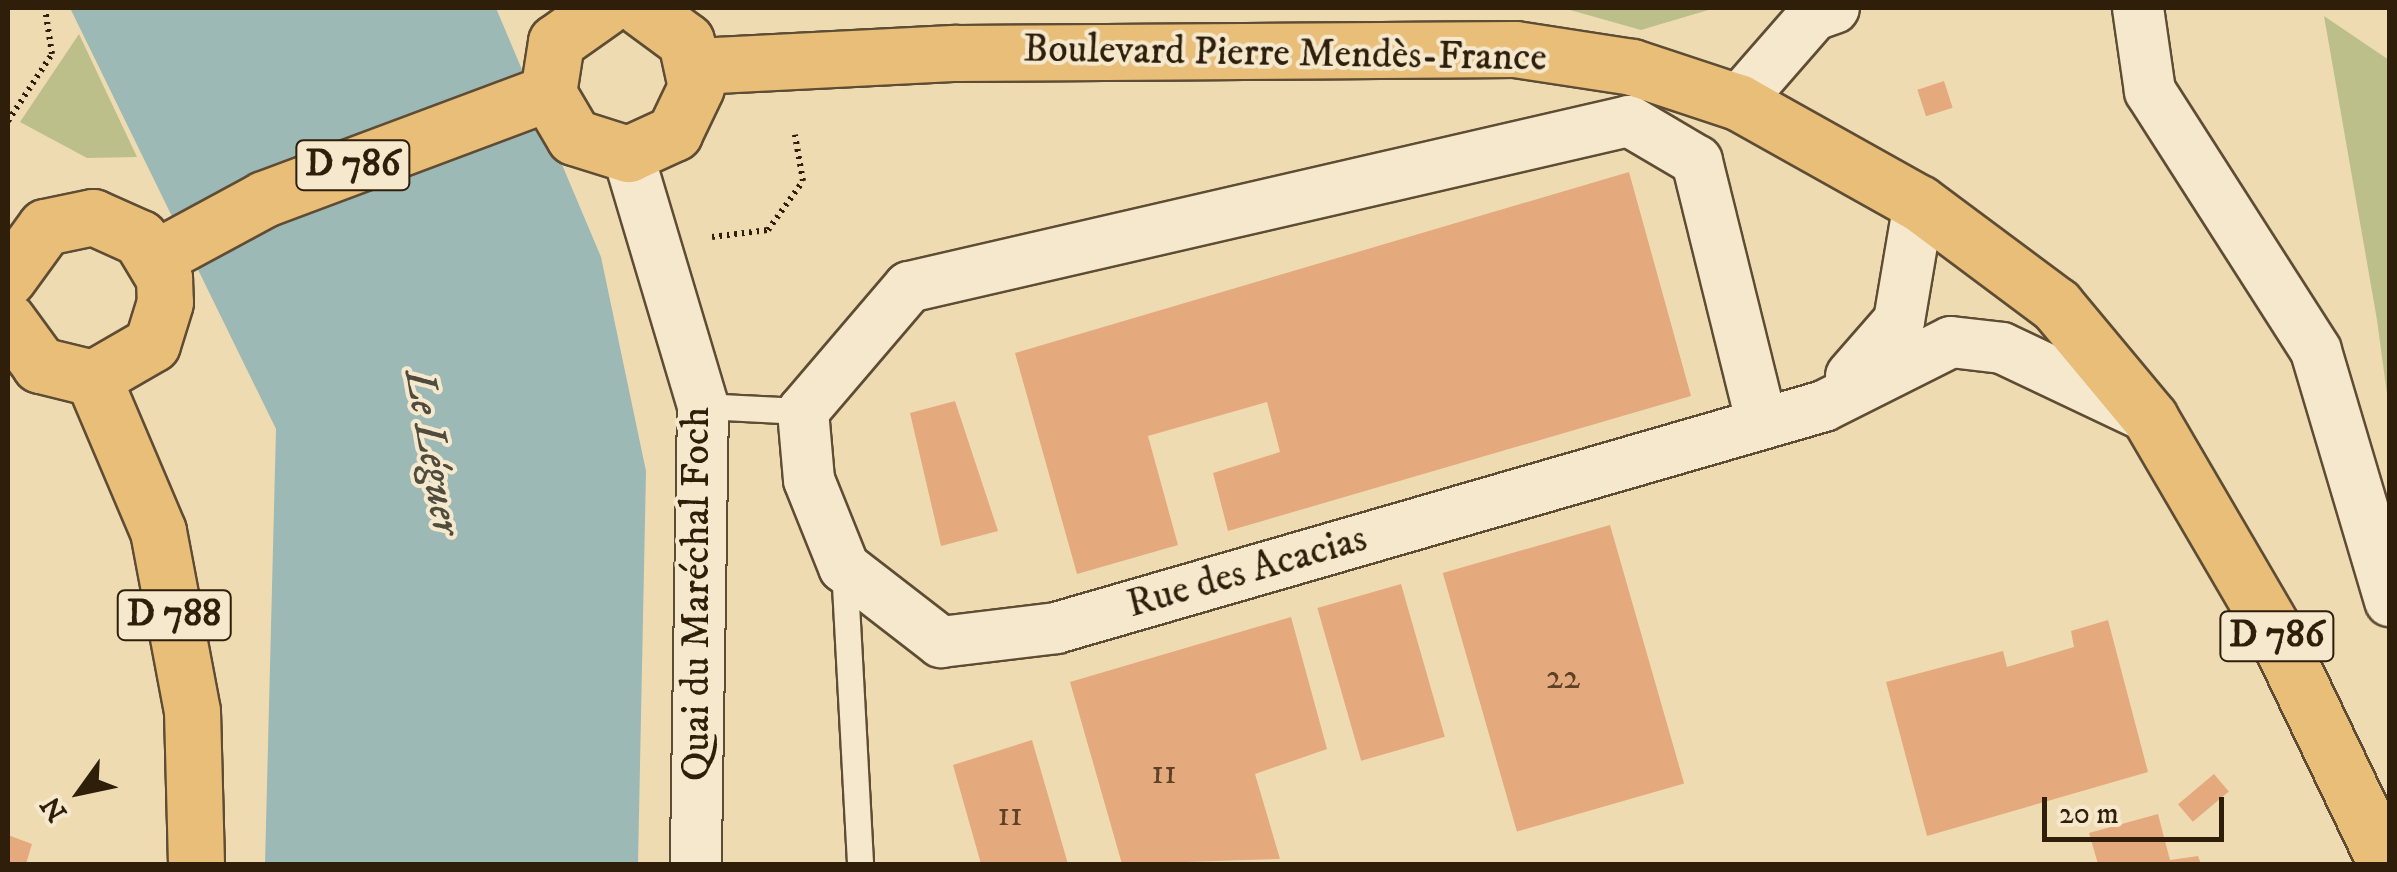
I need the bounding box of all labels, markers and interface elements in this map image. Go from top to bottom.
street label: Boulevard Pierre Mendès-France [1023,25,1547,83]
road number: D 786 [293,132,413,198]
water label: Le Léguer [393,366,471,538]
street label: Quai du Maréchal Foch [673,407,721,781]
street label: Rue des Acacias [1122,515,1372,629]
road number: D 788 [116,582,232,648]
road number: D 786 [2217,603,2337,669]
house number: 22 [1546,657,1580,699]
north arrow [30,742,130,842]
house number: 11 [1151,752,1177,794]
scale bar [2047,777,2230,839]
text: N [33,789,75,828]
house number: 11 [997,794,1023,836]
text: 20 m [2059,796,2119,833]

